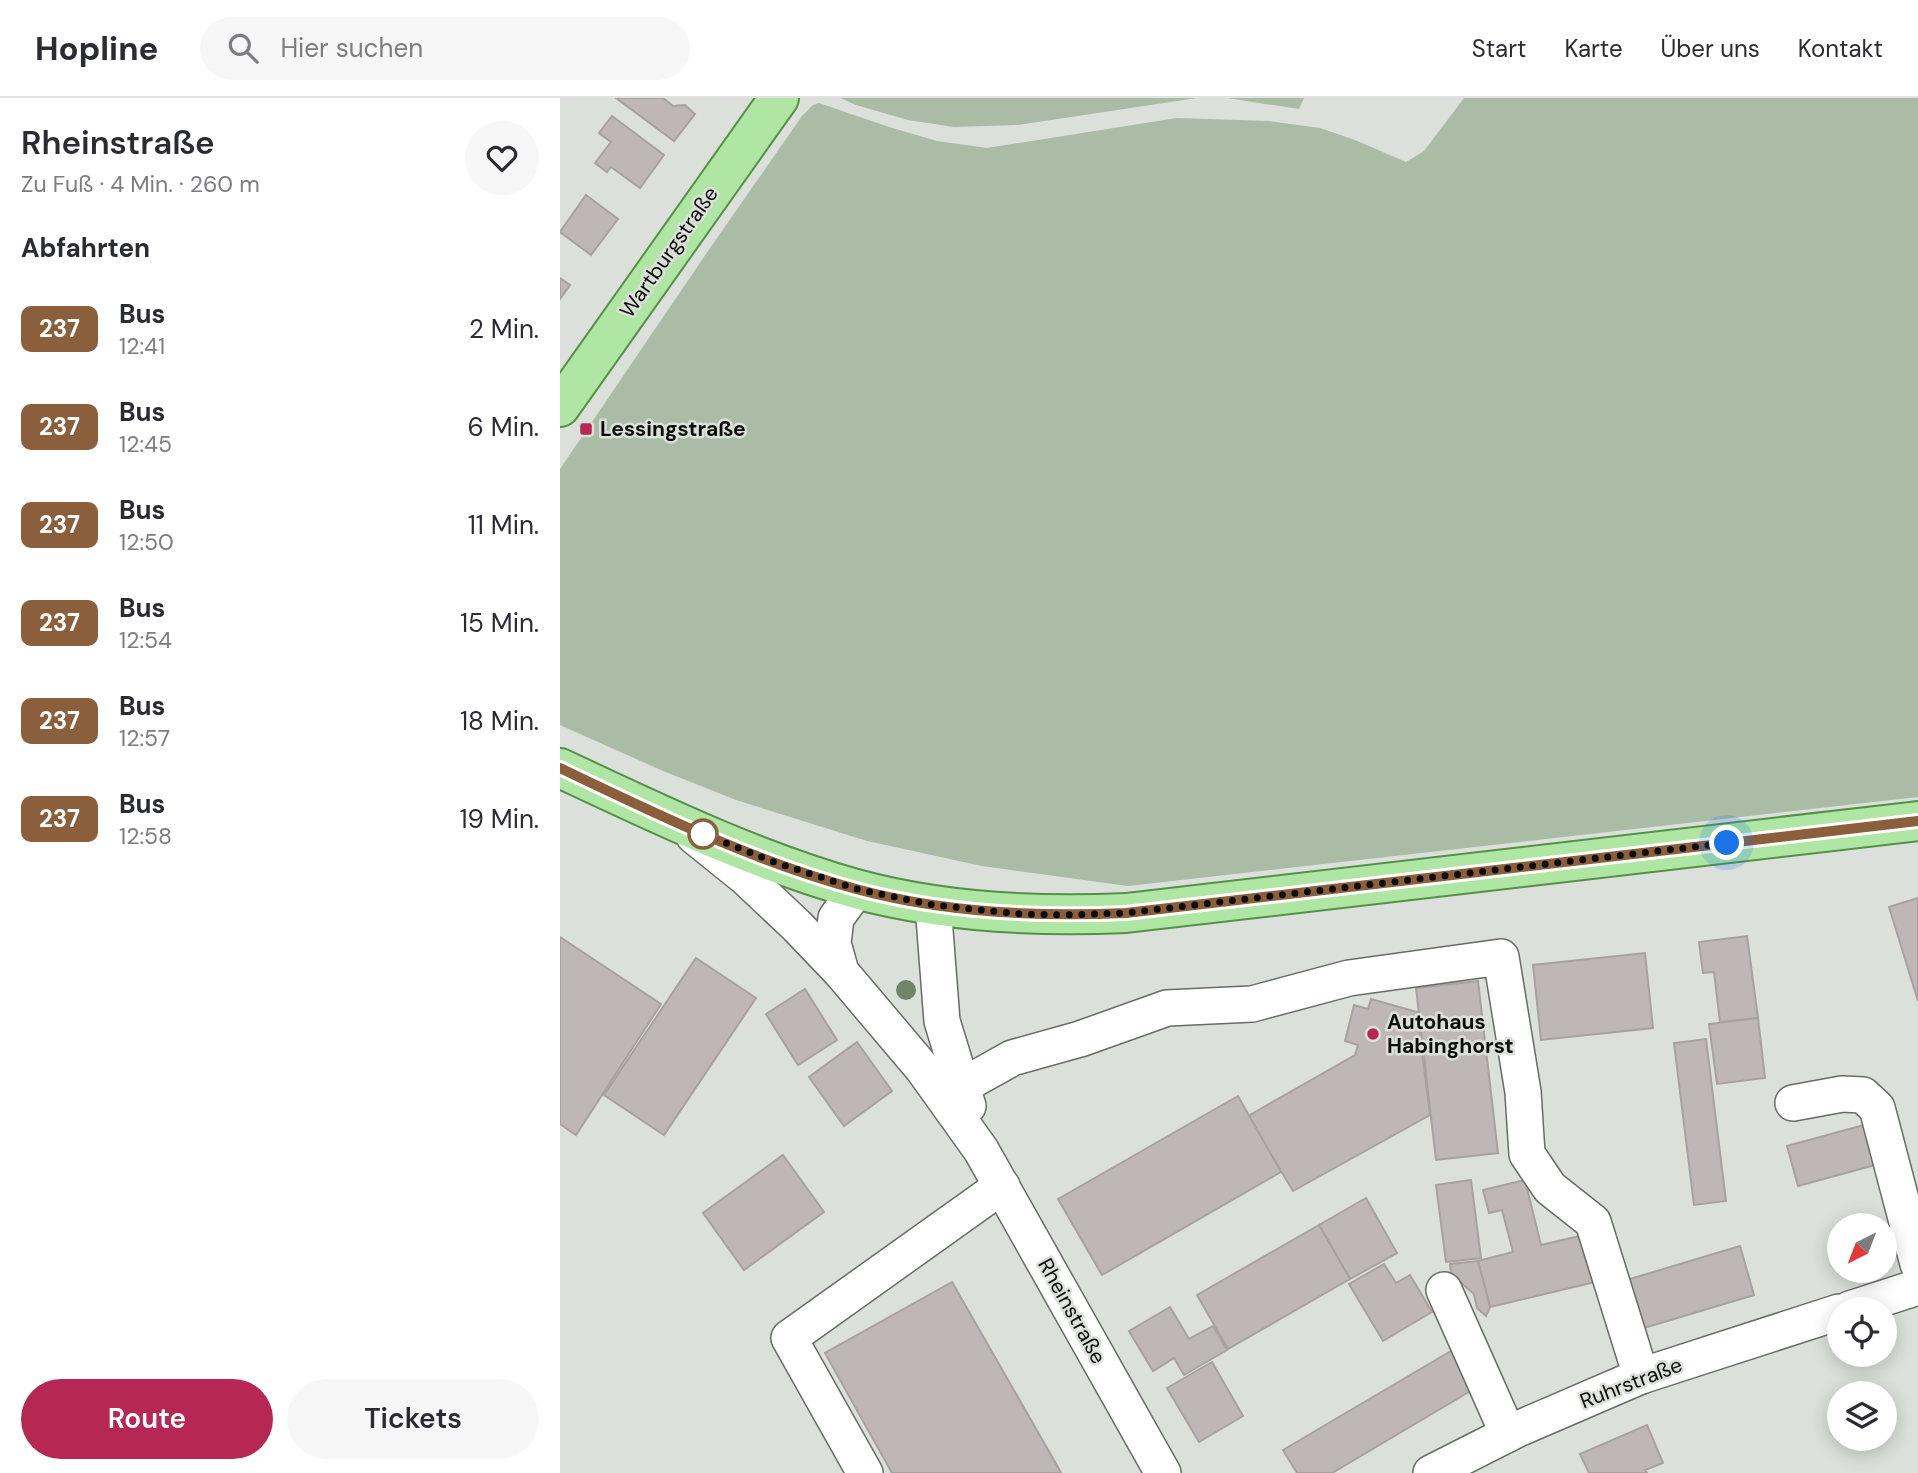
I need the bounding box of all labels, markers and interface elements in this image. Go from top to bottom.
search box [200,17,690,80]
text: Hopline [35,27,158,70]
icon: search [224,29,262,67]
text: Hier suchen [280,31,423,65]
text: Start [1472,33,1526,64]
text: Karte [1564,33,1623,64]
text: Über uns [1661,33,1760,64]
text: Kontakt [1798,33,1883,64]
text: Rheinstraße [21,121,215,164]
button: heart [465,121,539,195]
text: Zu Fuß · 4 Min. · 260 m [21,169,260,199]
street label: Wartburgstraße [613,181,725,323]
text: Abfahrten [21,231,150,265]
text: Bus [119,297,165,331]
text: 2 Min. [469,312,539,346]
text: 237 [39,313,80,344]
text: 12:41 [119,331,165,361]
text: Bus [119,395,165,429]
text: 6 Min. [468,410,539,444]
text: 237 [39,411,80,442]
place label: Lessingstraße [600,415,746,443]
marker: Lessingstraße [578,421,594,437]
text: 12:45 [119,429,172,459]
text: Bus [119,493,165,527]
text: 11 Min. [468,508,539,542]
text: 237 [39,509,80,540]
text: 12:50 [119,527,174,557]
text: Bus [119,591,165,625]
text: 15 Min. [460,606,539,640]
text: 237 [39,607,80,638]
text: 12:54 [119,625,172,655]
text: Bus [119,689,165,723]
text: 18 Min. [460,704,539,738]
text: 237 [39,705,80,736]
text: 12:57 [119,723,170,753]
text: Bus [119,787,165,821]
text: 19 Min. [459,802,539,836]
text: 237 [39,803,80,834]
unlabelled marker [688,819,718,849]
text: 12:58 [119,821,172,851]
your location [1709,825,1744,860]
place label: Autohaus Habinghorst [1387,1008,1514,1060]
marker: Autohaus Habinghorst [1365,1026,1381,1042]
north arrow [1827,1213,1897,1283]
map controls [1827,1213,1897,1451]
street label: Rheinstraße [1031,1253,1113,1369]
button: locate [1827,1297,1897,1367]
street label: Ruhrstraße [1576,1351,1686,1415]
button: Route [21,1379,273,1459]
button: Tickets [287,1379,539,1459]
button: layers [1827,1381,1897,1451]

